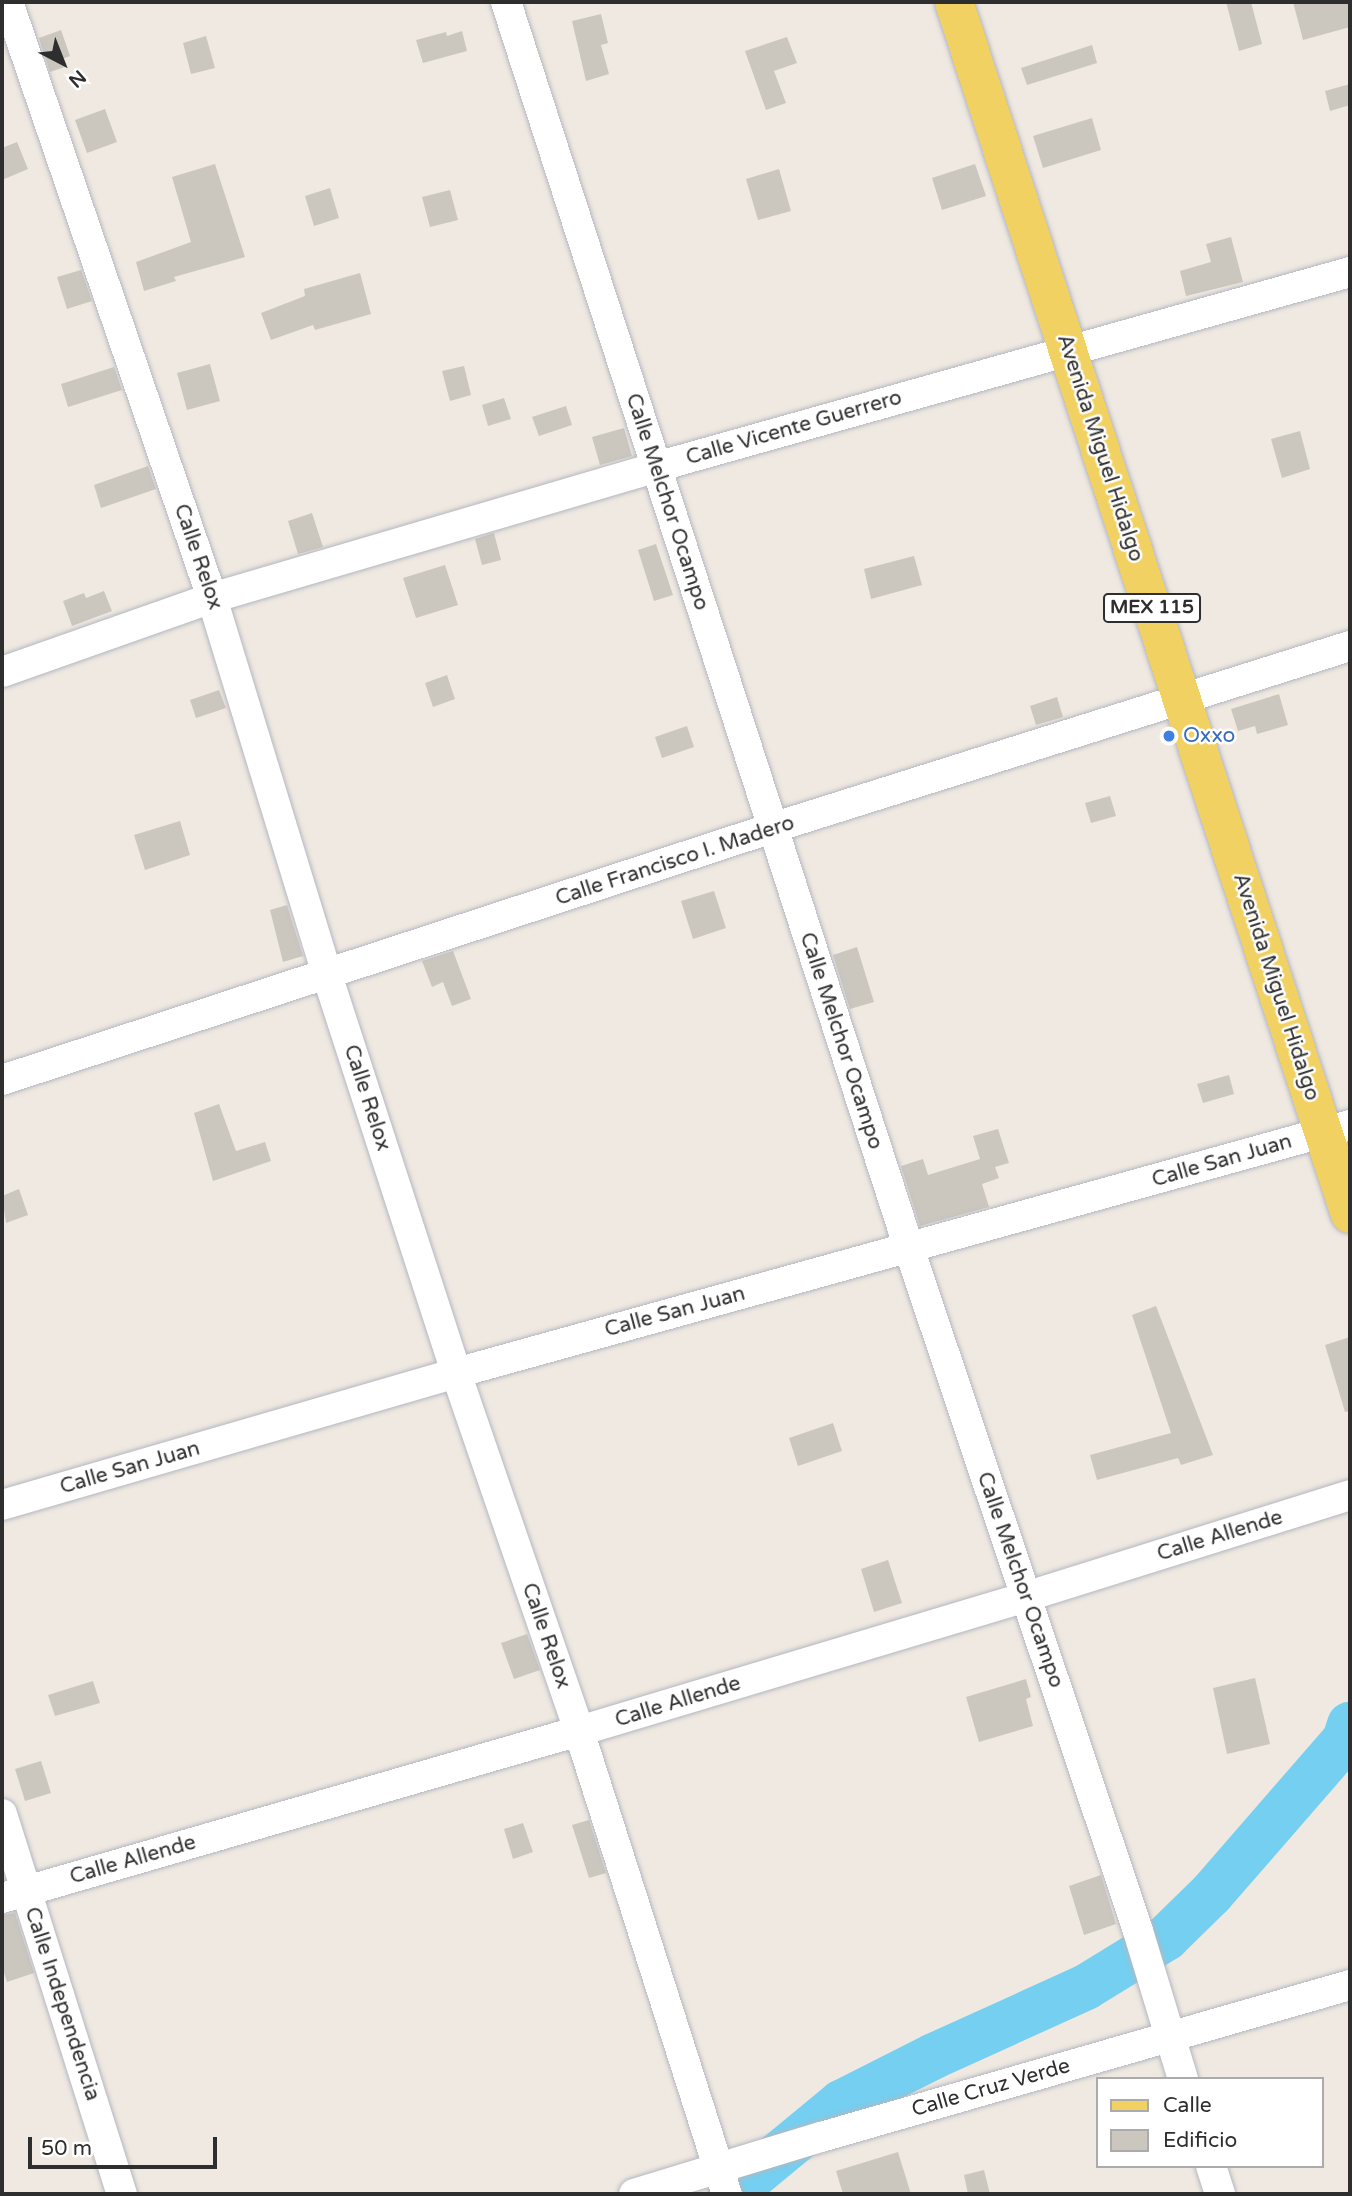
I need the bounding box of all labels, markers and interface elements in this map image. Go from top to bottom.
north arrow [28,28,98,98]
text: N [64,65,90,92]
street label: Avenida Miguel Hidalgo [1051,331,1149,565]
street label: Calle Vicente Guerrero [683,385,905,471]
street label: Calle Melchor Ocampo [620,390,714,614]
street label: Calle Relox [168,501,228,613]
road number: MEX 115 [1103,593,1201,624]
place label: Oxxo [1183,723,1235,749]
marker: Oxxo [1161,728,1177,744]
street label: Calle Francisco I. Madero [552,810,798,912]
street label: Avenida Miguel Hidalgo [1227,870,1325,1104]
street label: Calle Melchor Ocampo [794,929,888,1153]
street label: Calle Relox [338,1042,396,1154]
street label: Calle San Juan [1149,1129,1295,1193]
street label: Calle San Juan [602,1281,748,1343]
street label: Calle San Juan [57,1436,203,1500]
street label: Calle Melchor Ocampo [971,1469,1069,1691]
street label: Calle Allende [1154,1505,1286,1567]
street label: Calle Relox [516,1580,576,1692]
street label: Calle Allende [612,1671,744,1733]
street label: Calle Allende [67,1830,199,1890]
street label: Calle Independencia [19,1904,105,2104]
street label: Calle Cruz Verde [909,2053,1073,2123]
legend [1096,2077,1324,2168]
text: Calle [1163,2093,1212,2118]
scale bar [32,2122,220,2166]
text: Edificio [1163,2128,1237,2153]
text: 50 m [41,2136,92,2161]

